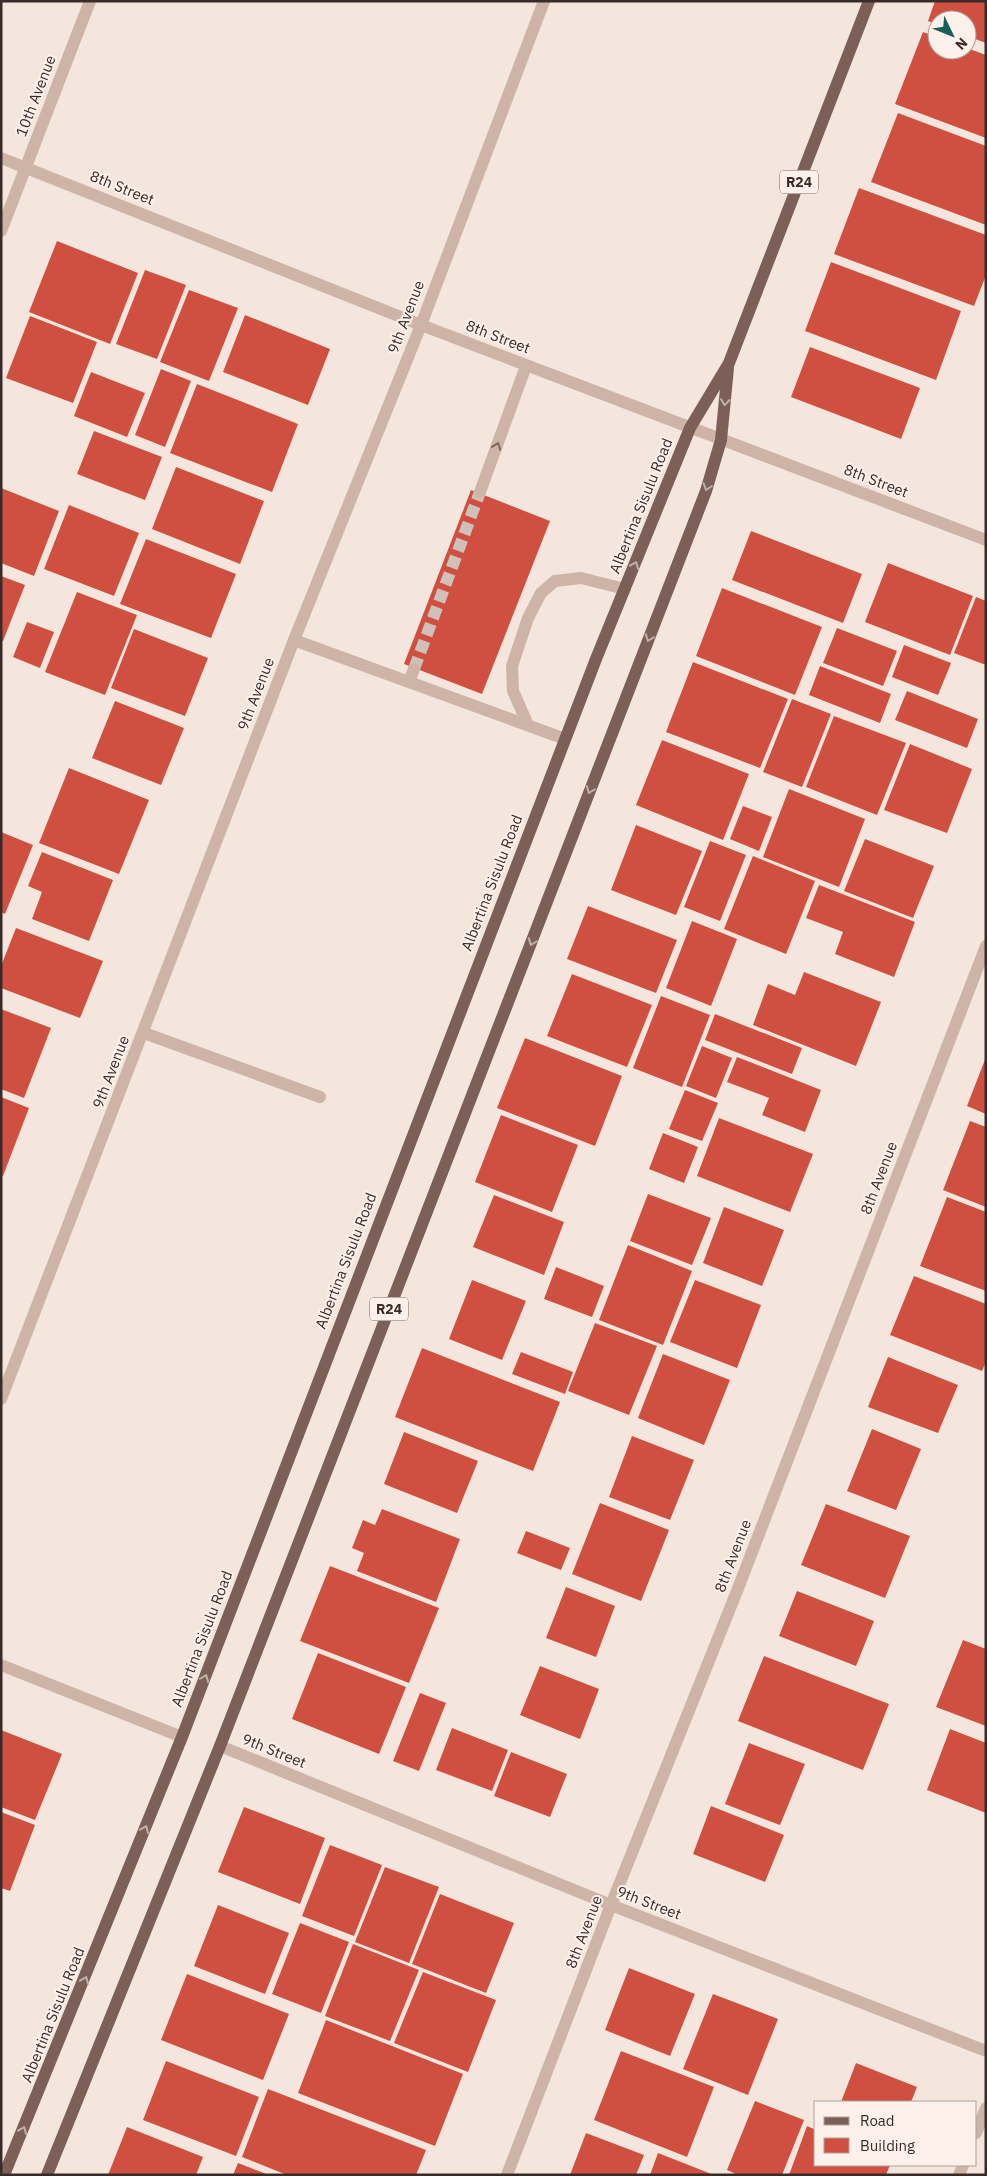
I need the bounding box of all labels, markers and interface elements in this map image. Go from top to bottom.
north arrow [927,10,977,60]
text: N [951,34,972,54]
street label: 10th Avenue [11,53,60,139]
street label: 8th Street [87,166,157,209]
road number: R24 [780,170,818,193]
street label: 9th Avenue [383,278,428,356]
street label: 8th Street [463,316,533,357]
one-way arrow [720,398,731,406]
street label: Albertina Sisulu Road [605,435,676,576]
one-way arrow [491,442,501,451]
street label: 8th Street [841,460,911,501]
one-way arrow [703,482,713,490]
one-way arrow [629,561,639,570]
one-way arrow [645,634,655,642]
street label: 9th Avenue [233,655,278,733]
one-way arrow [586,785,596,794]
street label: Albertina Sisulu Road [457,812,526,954]
one-way arrow [527,937,537,945]
street label: 9th Avenue [88,1033,133,1111]
street label: 8th Avenue [856,1139,901,1217]
street label: Albertina Sisulu Road [311,1190,380,1332]
road number: R24 [370,1298,408,1320]
street label: 8th Avenue [710,1517,755,1595]
street label: Albertina Sisulu Road [167,1568,236,1710]
one-way arrow [199,1674,209,1682]
street label: 9th Street [239,1729,309,1772]
one-way arrow [139,1825,150,1834]
street label: 9th Street [614,1882,684,1923]
street label: 8th Avenue [561,1893,606,1971]
street label: Albertina Sisulu Road [17,1944,88,2085]
one-way arrow [79,1976,89,1984]
legend [814,2101,977,2166]
text: Road [860,2111,895,2130]
one-way arrow [17,2126,27,2135]
text: Building [860,2136,915,2155]

